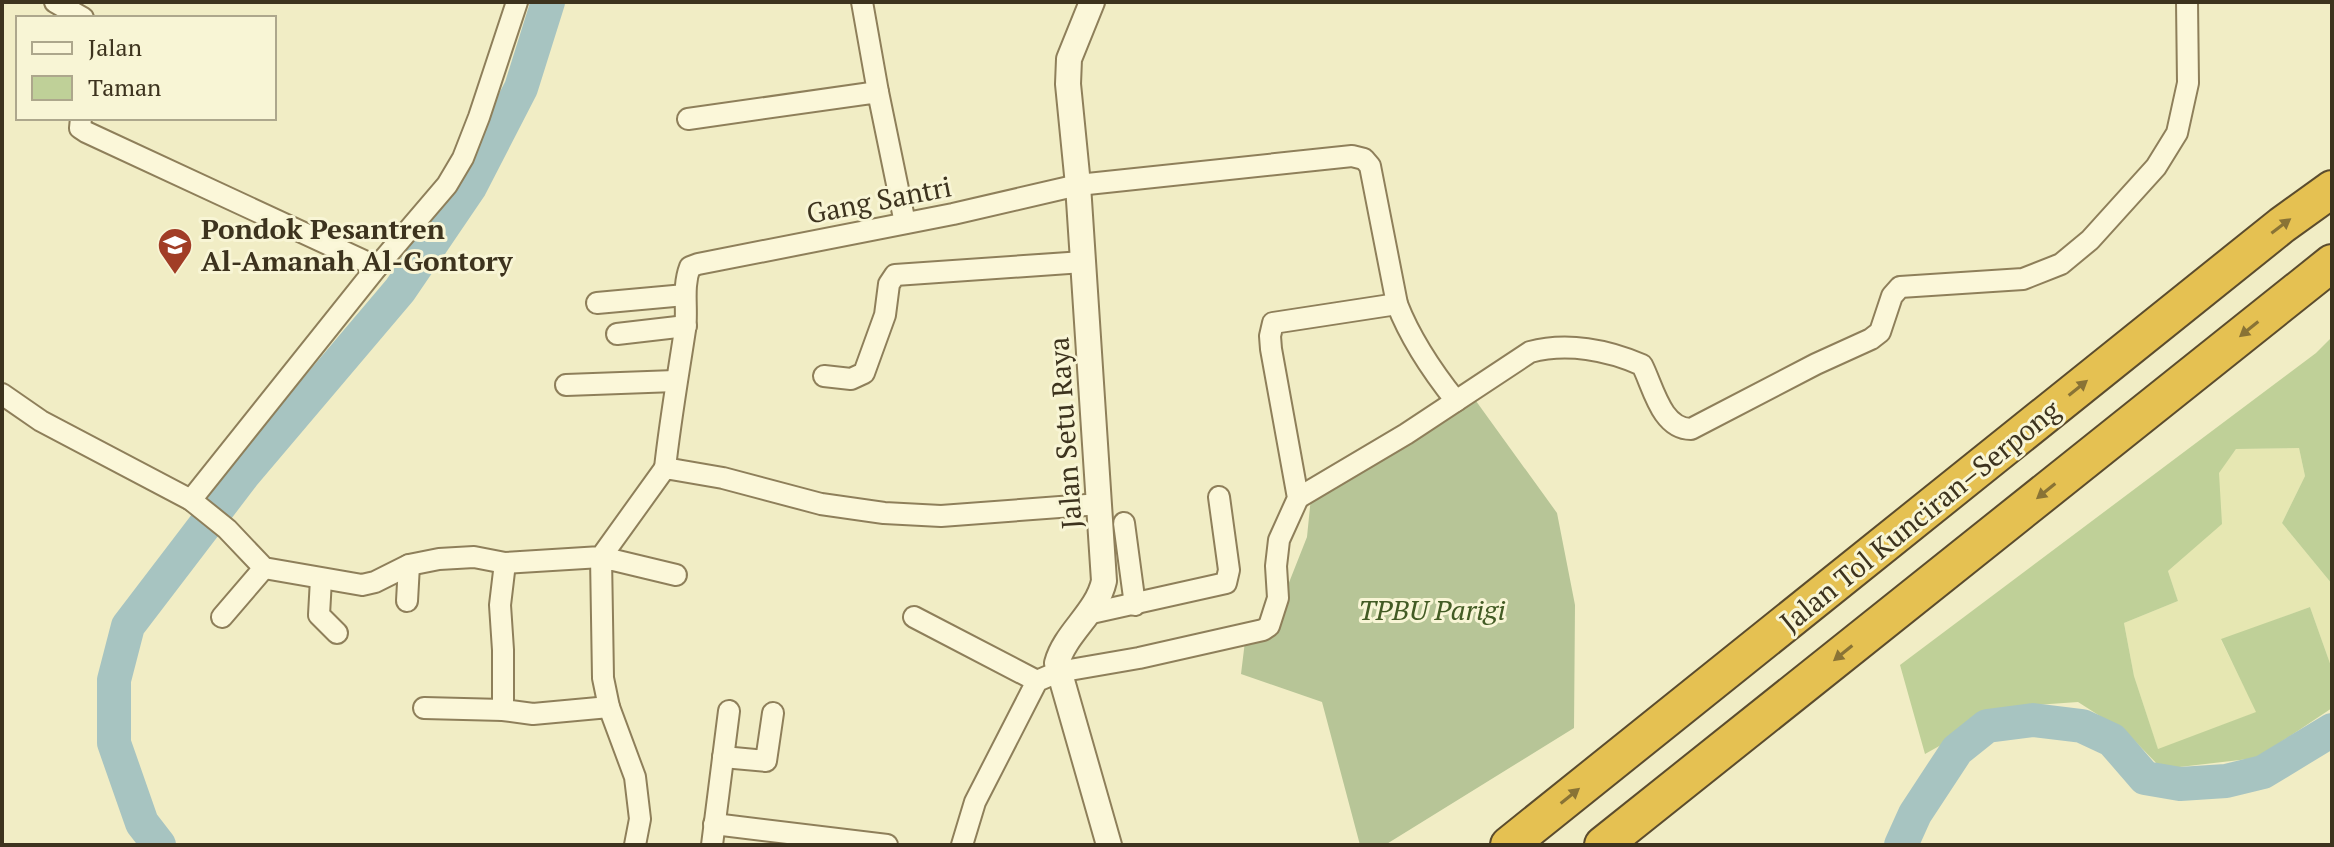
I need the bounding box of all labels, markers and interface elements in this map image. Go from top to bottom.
legend [16,16,276,120]
text: Jalan [88,31,142,63]
text: Taman [88,71,161,103]
street label: Gang Santri [803,167,955,232]
place label: Pondok Pesantren Al-Amanah Al-Gontory [201,210,514,279]
one-way arrow [2271,218,2292,234]
school or university icon: Pondok Pesantren Al-Amanah Al-Gontory [156,226,194,276]
one-way arrow [2239,320,2259,336]
street label: Jalan Setu Raya [1039,336,1090,530]
one-way arrow [2068,381,2088,397]
street label: Jalan Tol Kunciran–Serpong [1772,390,2068,640]
one-way arrow [2036,482,2056,499]
park label: TPBU Parigi [1359,591,1506,628]
one-way arrow [1833,644,1853,661]
one-way arrow [1560,788,1580,805]

